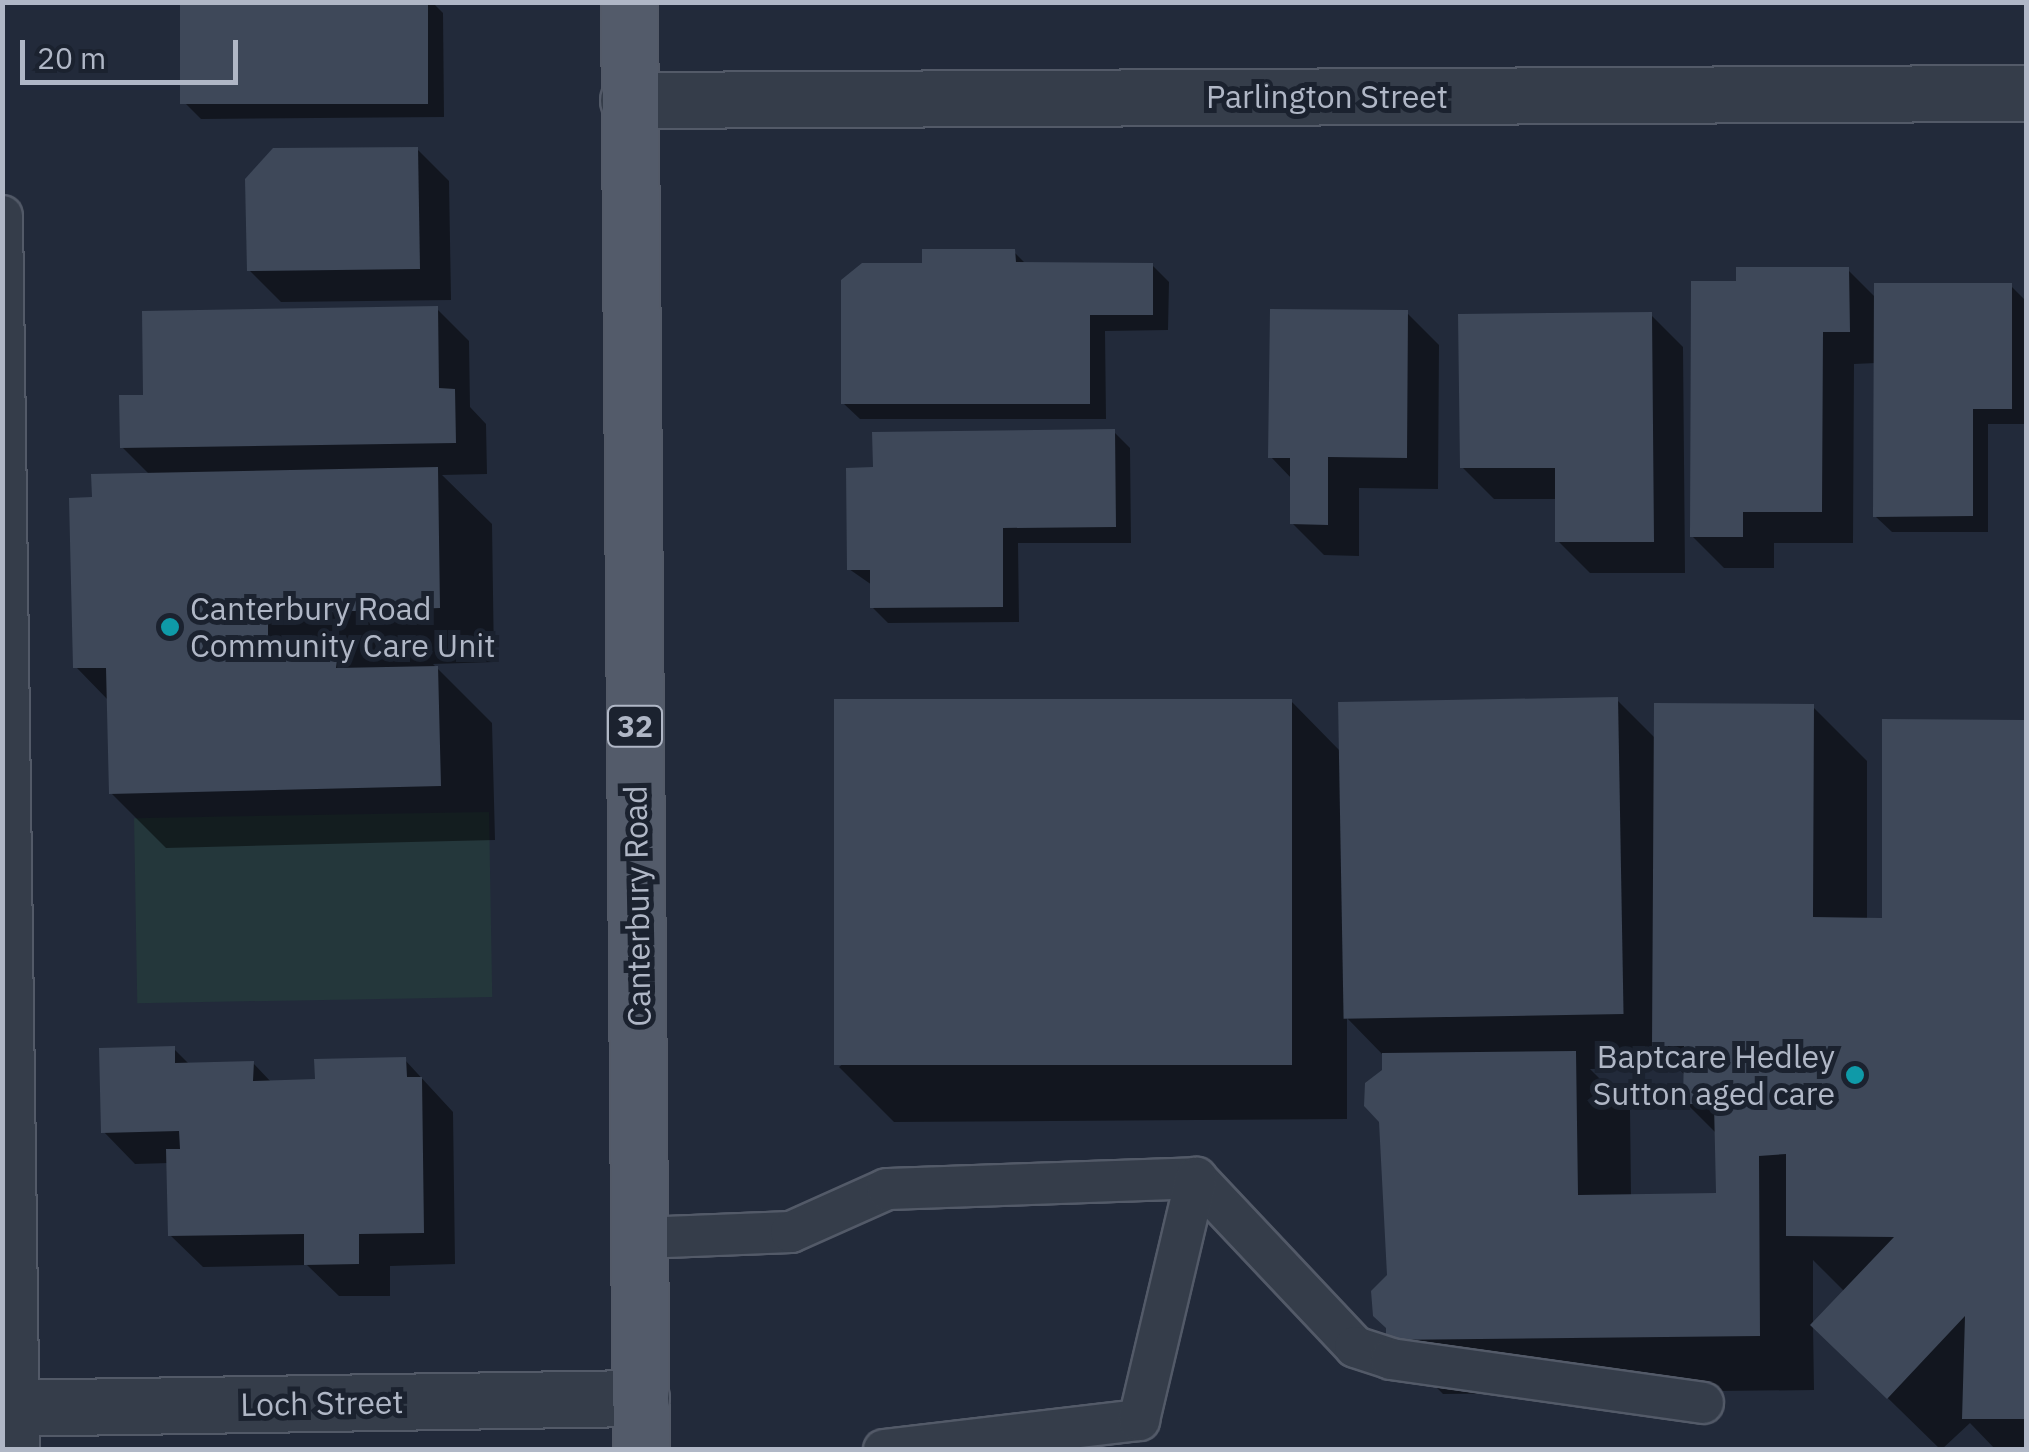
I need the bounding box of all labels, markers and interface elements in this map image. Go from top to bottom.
scale bar [25,20,242,82]
text: 20 m [37,38,106,77]
street label: Parlington Street [1206,77,1448,115]
place label: Canterbury Road Community Care Unit [190,590,496,665]
marker: Canterbury Road Community Care Unit [159,616,181,638]
road number: 32 [605,701,665,751]
street label: Canterbury Road [616,785,658,1027]
place label: Baptcare Hedley Sutton aged care [1593,1038,1835,1113]
marker: Baptcare Hedley Sutton aged care [1844,1064,1866,1086]
street label: Loch Street [240,1382,404,1424]

